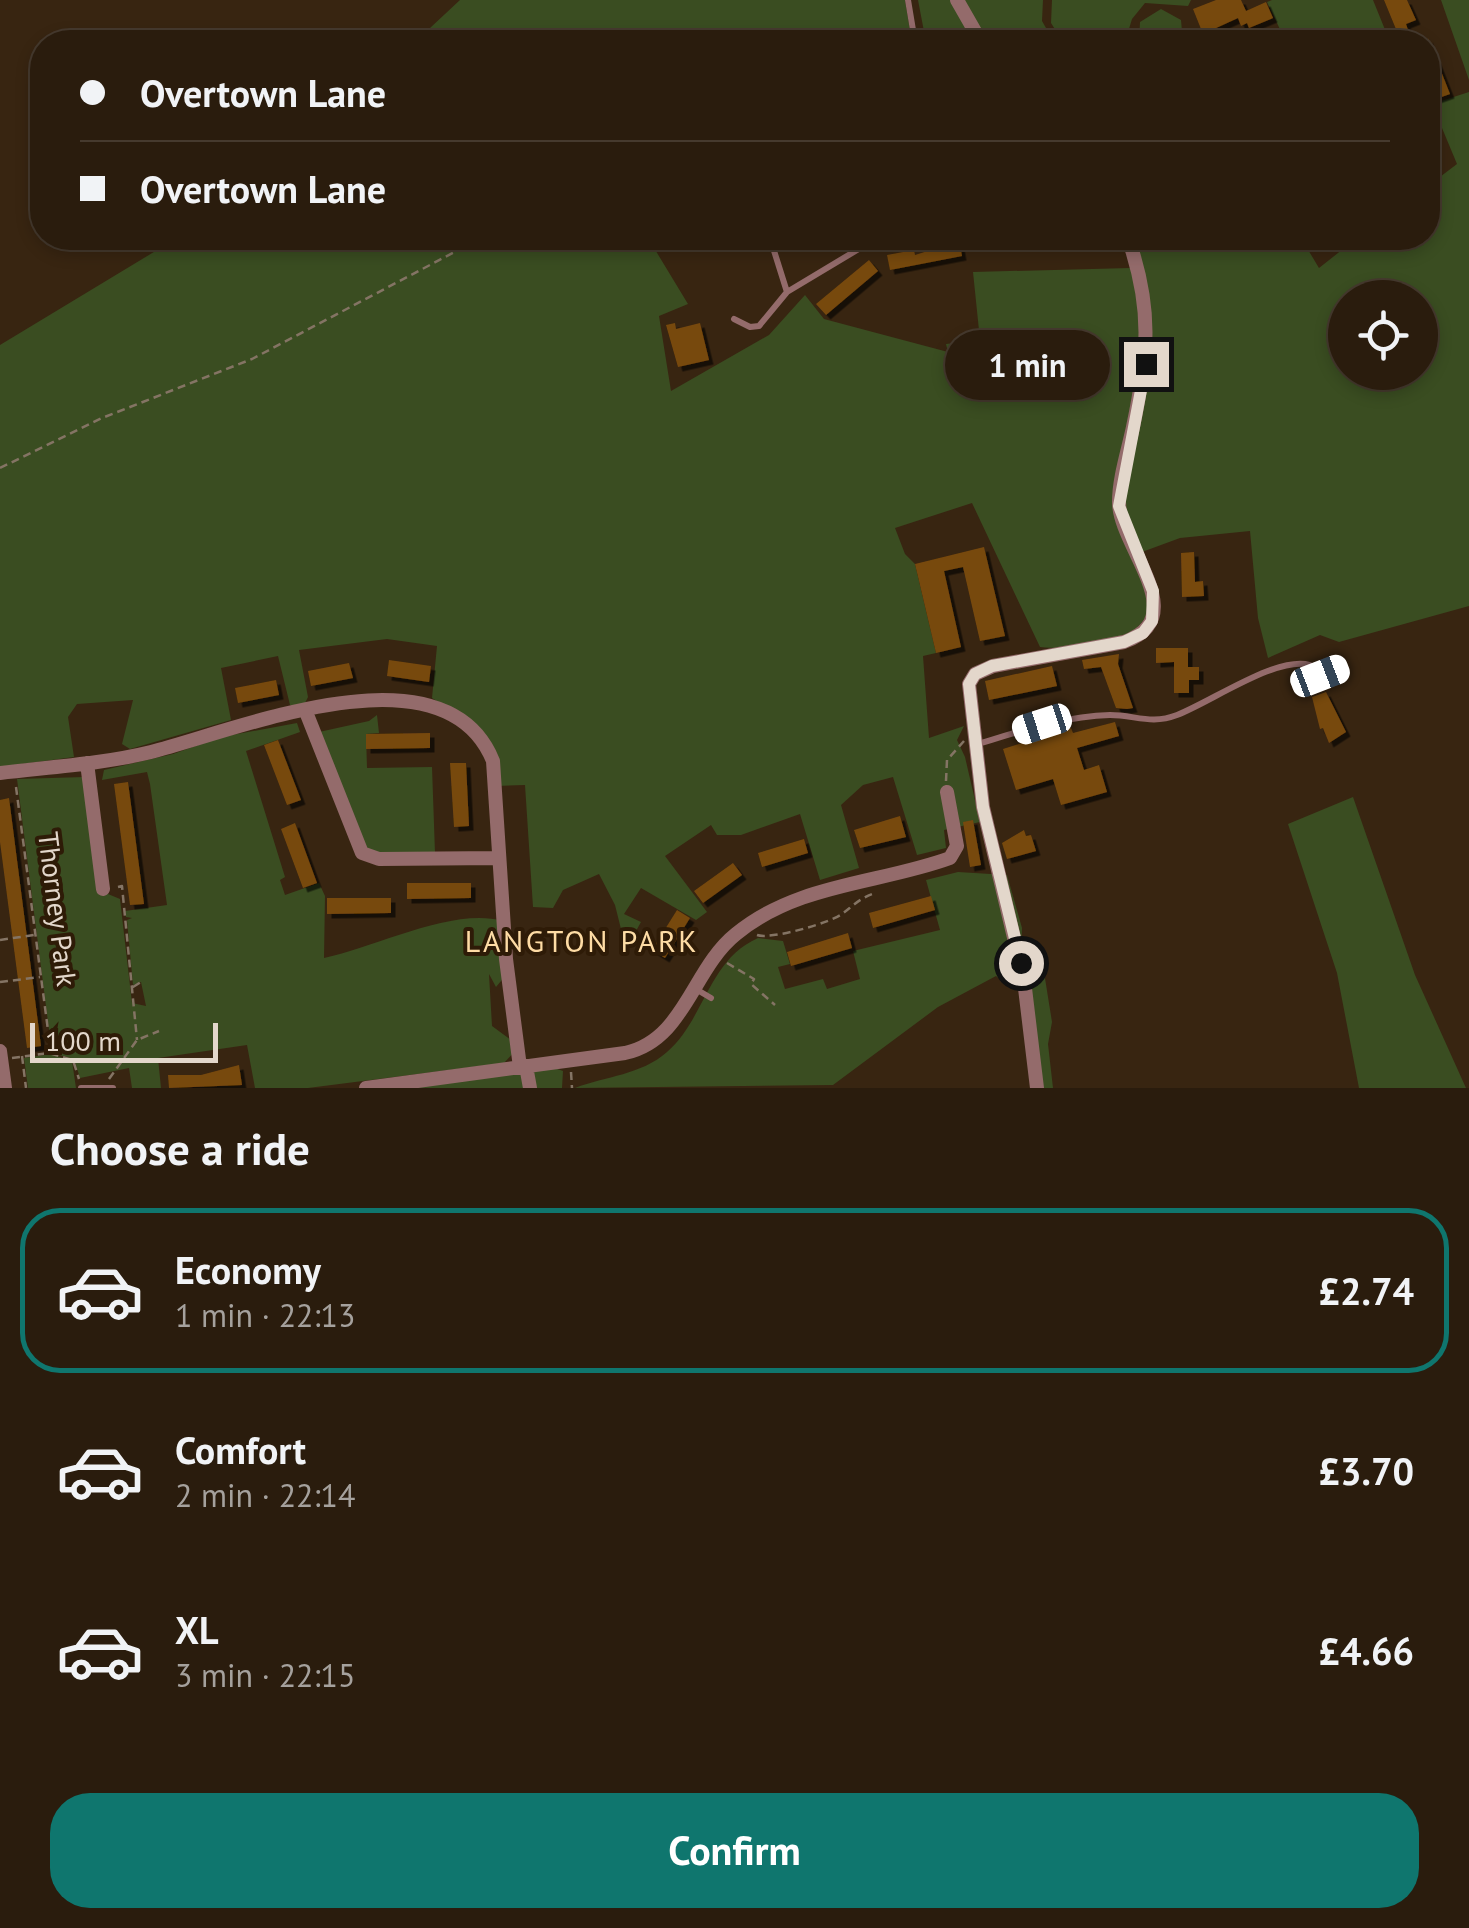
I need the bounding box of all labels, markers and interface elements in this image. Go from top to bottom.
text: Overtown Lane [140,68,386,117]
text: Overtown Lane [140,164,386,213]
map controls [1328,280,1438,390]
button: locate [1328,280,1438,390]
callout: 1 min [946,329,1111,399]
route end [1124,342,1169,387]
text: 1 min [988,344,1067,386]
car [1287,651,1353,701]
car [1009,700,1075,748]
street label: Thorney Park [30,830,86,989]
district label: LANGTON PARK [465,921,699,960]
route start [999,941,1044,986]
scale bar [30,1018,218,1062]
text: 100 m [45,1022,121,1059]
text: Choose a ride [50,1119,310,1177]
text: Economy [175,1245,321,1294]
icon: car [55,1246,145,1336]
text: £2.74 [1318,1266,1414,1315]
text: 1 min · 22:13 [175,1294,355,1336]
text: Comfort [175,1425,306,1474]
icon: car [55,1426,145,1516]
text: £3.70 [1318,1446,1414,1495]
text: 2 min · 22:14 [175,1474,355,1516]
text: XL [175,1605,219,1654]
icon: car [55,1606,145,1696]
text: £4.66 [1318,1626,1414,1675]
text: 3 min · 22:15 [175,1654,355,1696]
button: Confirm [50,1793,1419,1908]

